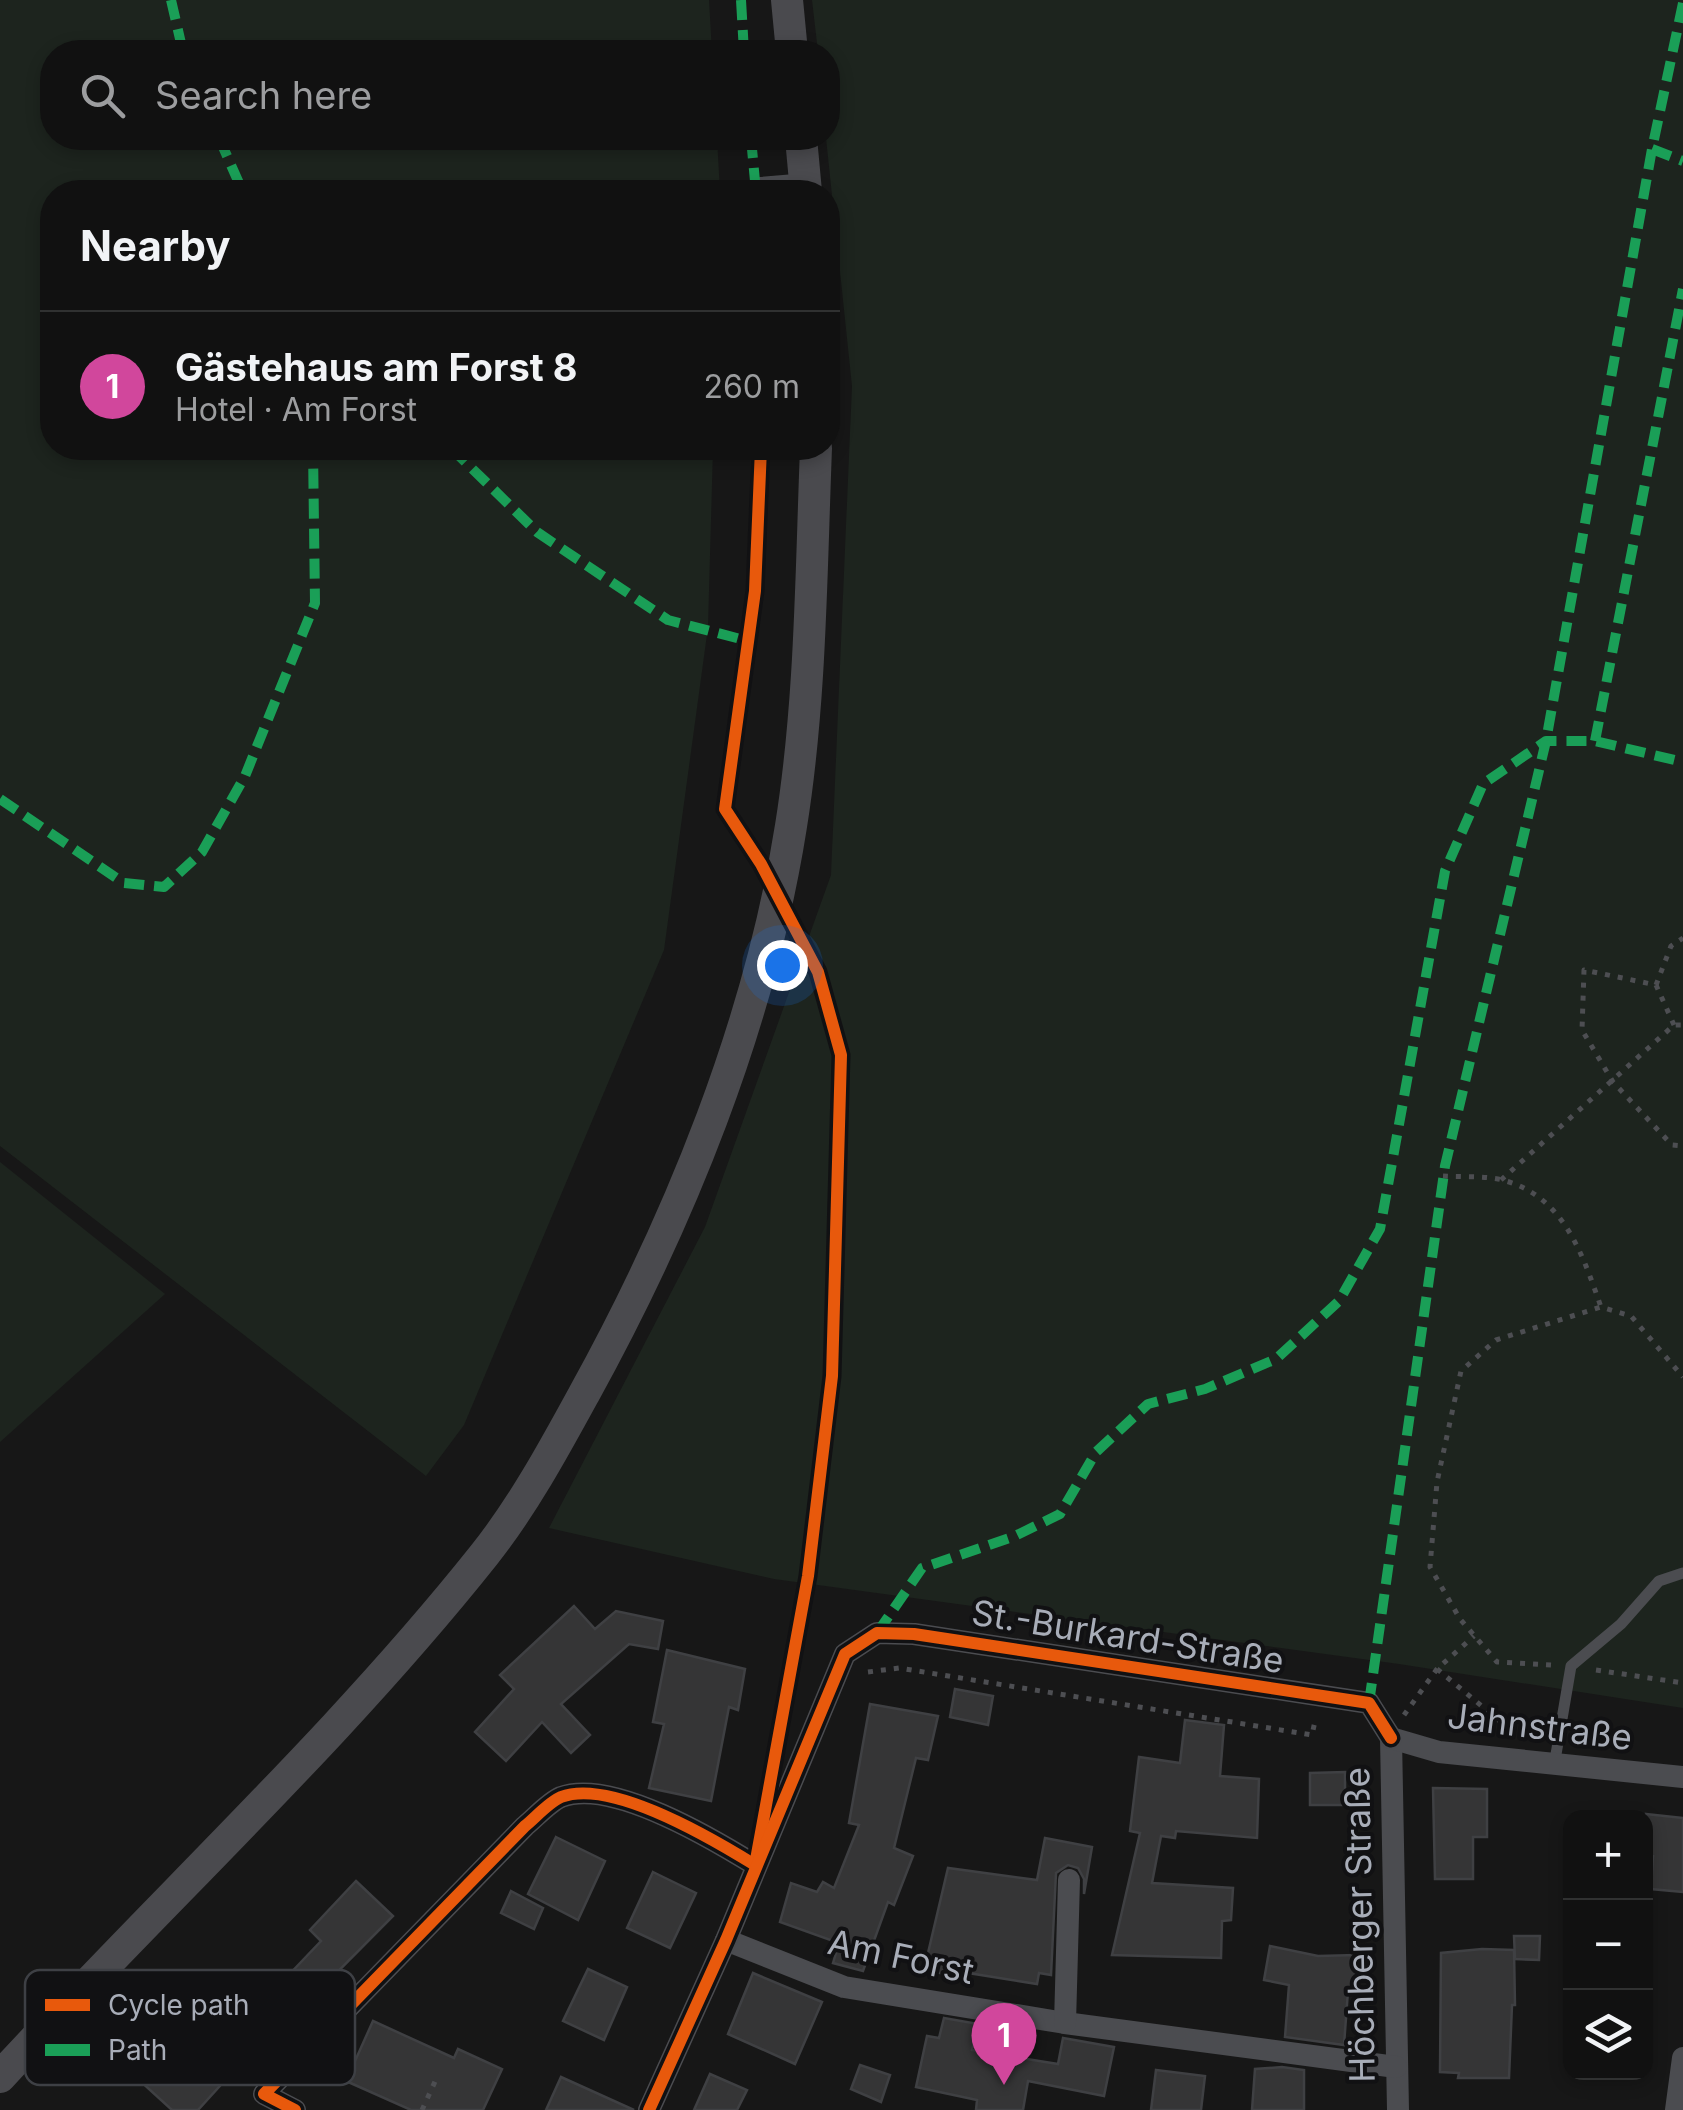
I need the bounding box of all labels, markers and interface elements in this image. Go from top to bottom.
search box [40,40,840,150]
icon: search [75,68,130,123]
text: Search here [155,72,372,118]
text: Nearby [80,220,231,271]
text: Gästehaus am Forst 8 [175,344,577,390]
text: 1 [106,367,119,406]
text: 260 m [703,367,800,406]
text: Hotel · Am Forst [175,390,417,429]
your location [757,940,808,991]
street label: St.-Burkard-Straße [969,1591,1287,1681]
street label: Jahnstraße [1445,1694,1635,1758]
street label: Höchberger Straße [1335,1767,1383,2083]
map controls [1563,1810,1653,2080]
button: + [1563,1810,1653,1900]
button: − [1563,1900,1653,1990]
street label: Am Forst [824,1920,978,1992]
legend [25,1970,355,2085]
text: Cycle path [108,1988,249,2022]
button: layers [1563,1990,1653,2080]
pin: 1 [972,2002,1036,2085]
text: Path [108,2033,167,2067]

